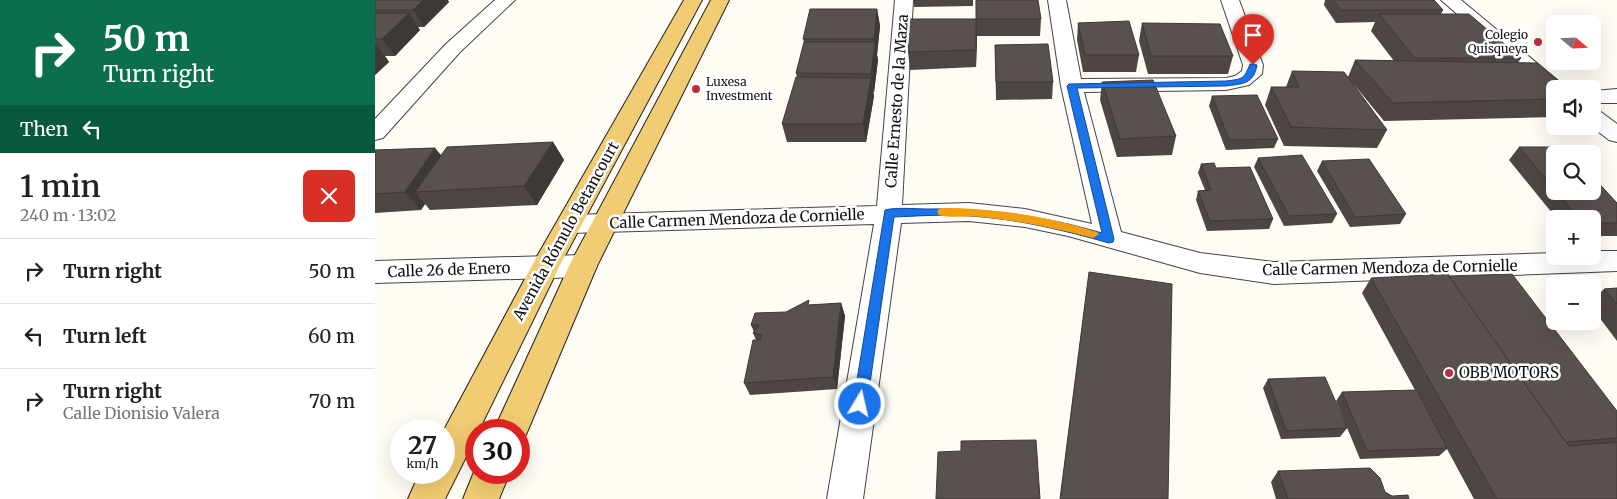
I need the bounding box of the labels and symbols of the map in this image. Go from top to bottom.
street label: Calle Ernesto de la Maza [881,13,912,189]
pin [1232,14,1274,65]
north arrow [1546,15,1601,70]
place label: Colegio Quisqueya [1468,27,1529,56]
marker: Colegio Quisqueya [1532,36,1544,48]
place label: Luxesa Investment [706,74,773,103]
marker: Luxesa Investment [690,83,702,95]
street label: Avenida Rómulo Betancourt [508,138,623,324]
street label: Calle Carmen Mendoza de Cornielle [609,205,865,232]
street label: Calle Carmen Mendoza de Cornielle [1262,256,1518,279]
street label: Calle 26 de Enero [387,258,511,281]
place label: OBB MOTORS [1459,363,1559,382]
marker: OBB MOTORS [1443,367,1455,379]
position arrow [833,377,885,429]
speed limit sign: 30 [465,419,530,484]

